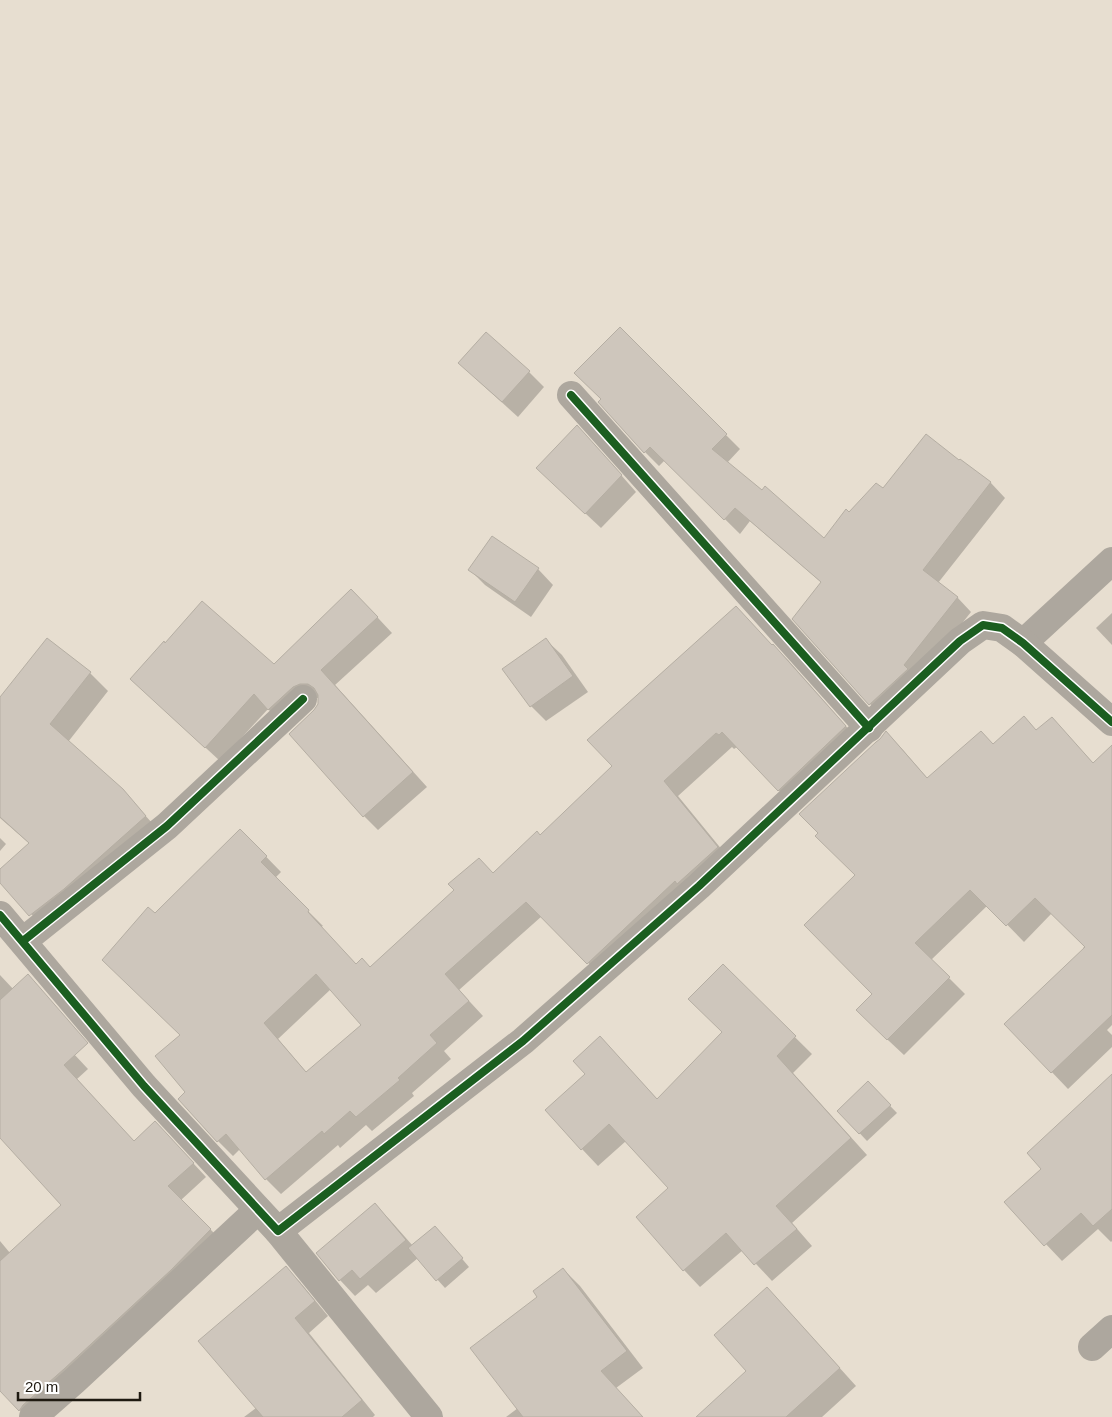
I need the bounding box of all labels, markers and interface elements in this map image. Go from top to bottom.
scale bar [18,1370,140,1402]
text: 20 m [25,1378,58,1395]

